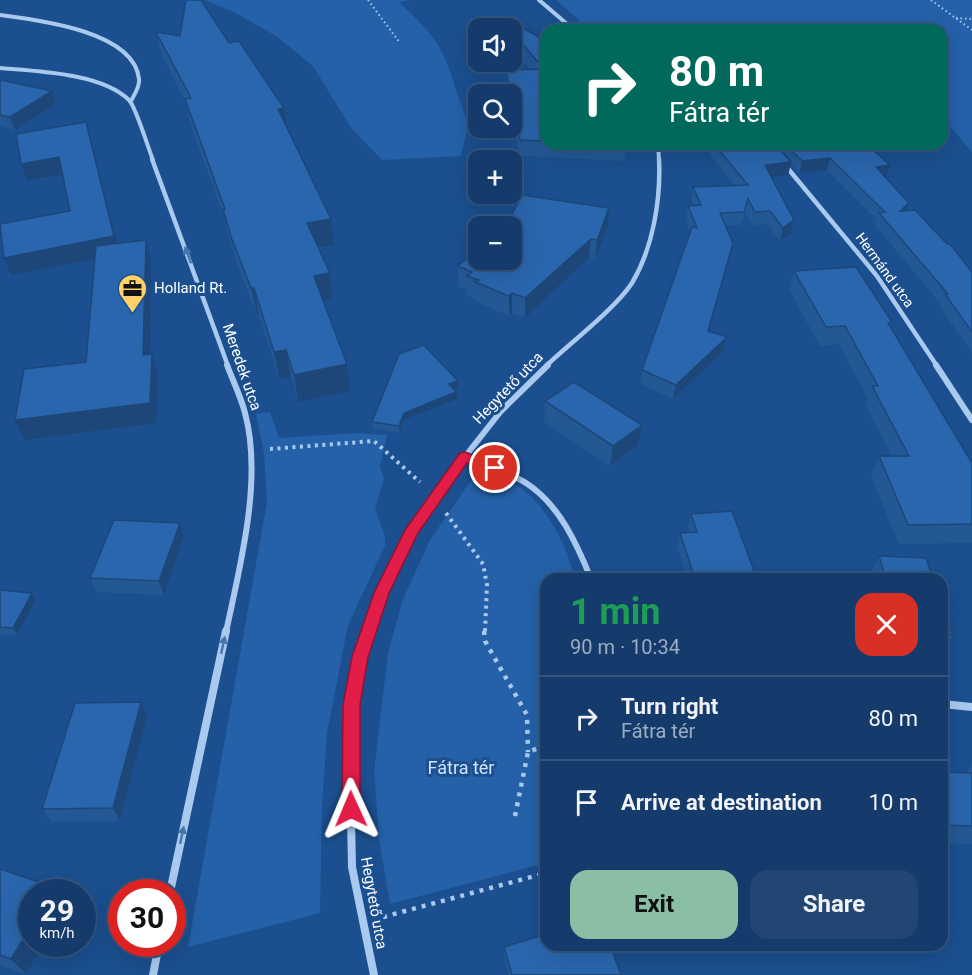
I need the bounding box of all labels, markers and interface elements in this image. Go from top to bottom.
map controls [468,18,522,270]
button: sound [468,18,522,72]
text: 80 m [669,47,764,96]
icon: right [570,48,648,126]
button: search [468,84,522,138]
text: Fátra tér [669,97,769,129]
button: + [468,150,522,204]
button: − [468,216,522,270]
street label: Hermánd utca [853,230,917,310]
one-way arrow [182,246,192,264]
office icon: Holland Rt. [117,272,149,314]
place label: Holland Rt. [154,279,227,297]
street label: Meredek utca [219,321,265,413]
street label: Hegytető utca [469,348,547,428]
pin [469,442,520,493]
icon: arrive [478,451,511,484]
text: 1 min [570,591,661,633]
button: close [855,593,918,656]
one-way arrow [219,635,228,654]
text: 90 m · 10:34 [570,635,680,659]
text: Turn right [621,694,718,719]
icon: right [570,702,603,735]
text: 80 m [869,706,918,731]
text: Fátra tér [621,719,695,743]
park label: Fátra tér [428,757,494,778]
position arrow [319,777,383,841]
icon: arrive [570,786,603,819]
text: Arrive at destination [621,790,822,815]
text: 10 m [869,790,918,815]
one-way arrow [178,826,187,845]
street label: Hegytető utca [357,856,391,950]
button: Exit [570,870,738,939]
button: Share [750,870,918,939]
speed limit sign: 30 [108,879,186,957]
text: 29 [40,893,74,928]
text: km/h [39,924,75,942]

